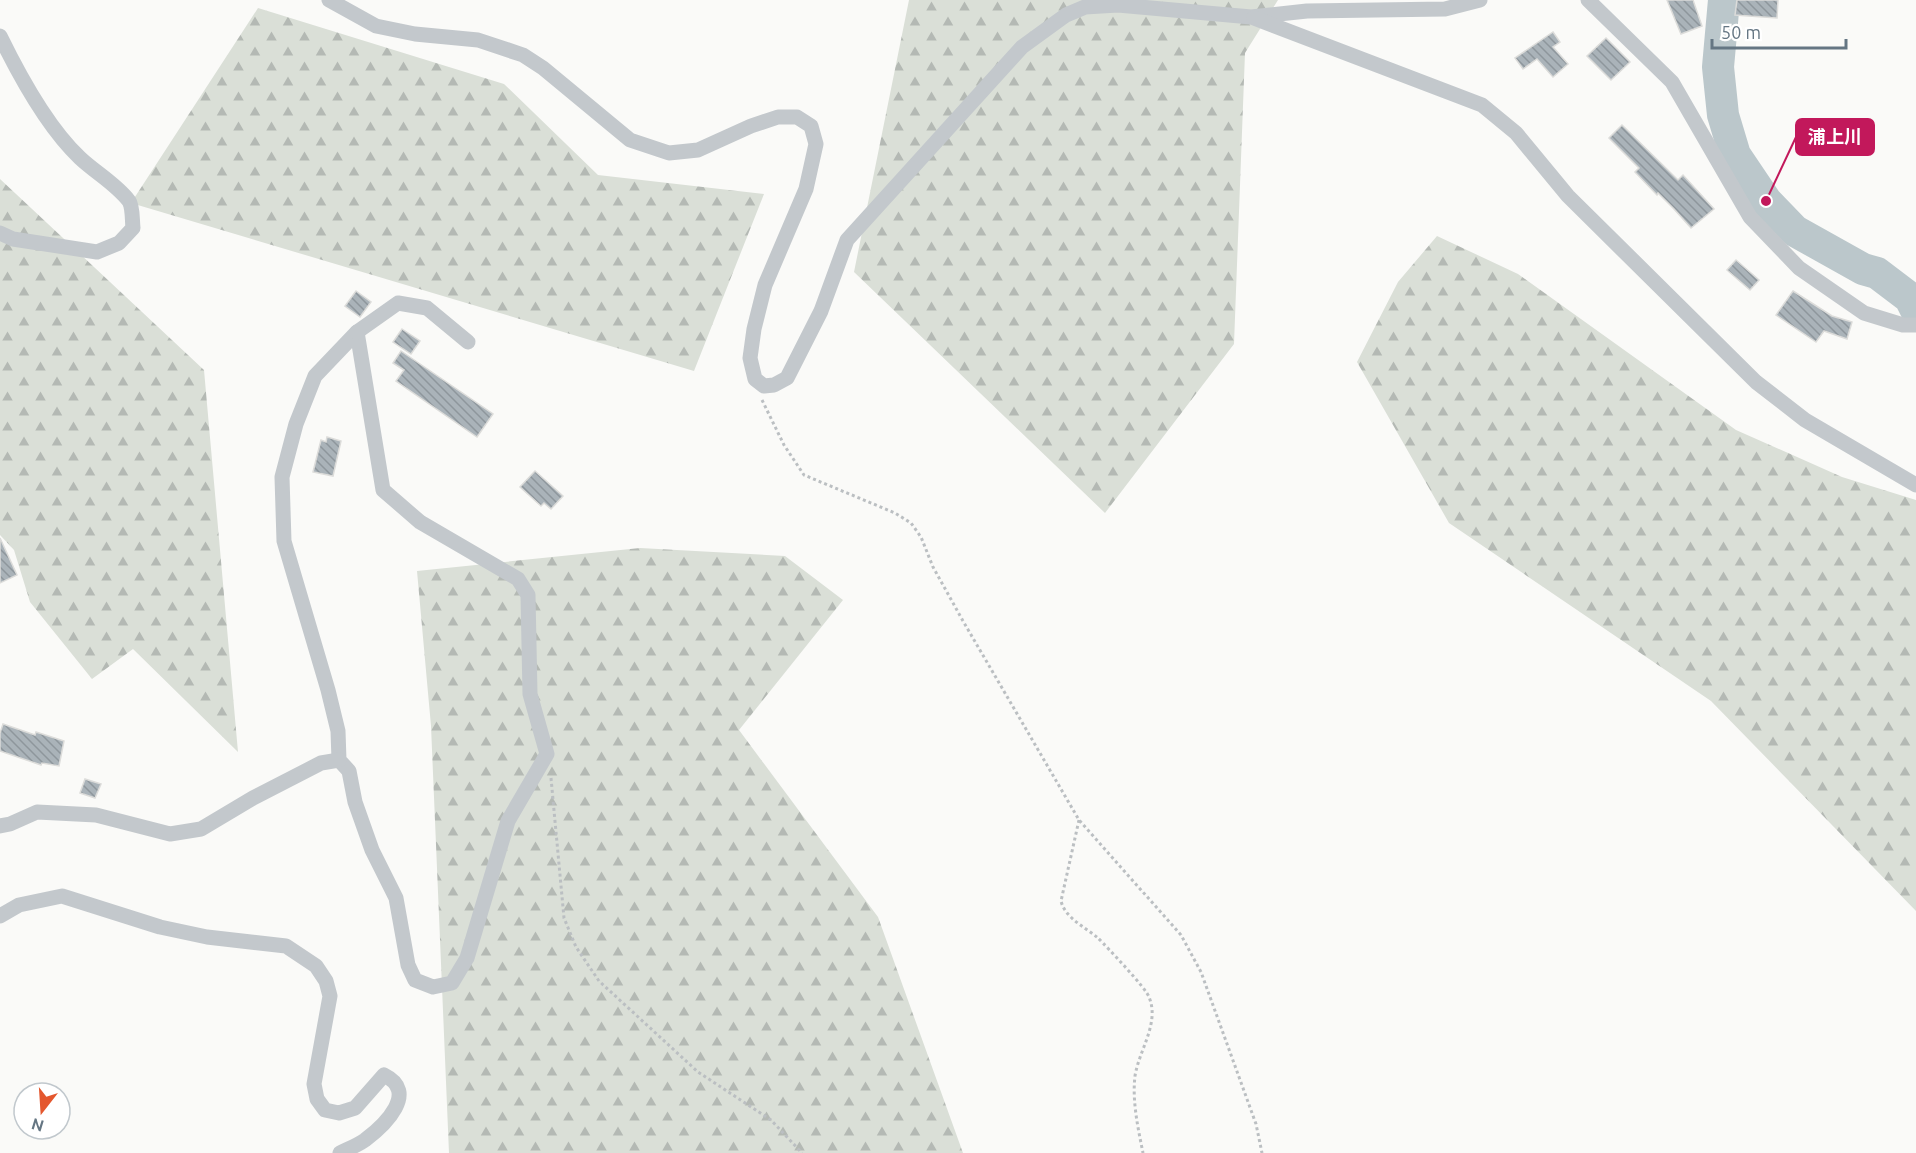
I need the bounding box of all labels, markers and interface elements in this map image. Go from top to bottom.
scale bar [1712,12,1846,50]
text: 50 m [1721,22,1761,42]
callout: 浦上川 [1796,119,1874,155]
text: 浦上川 [1808,126,1862,146]
north arrow [12,1081,72,1141]
text: N [29,1115,46,1136]

